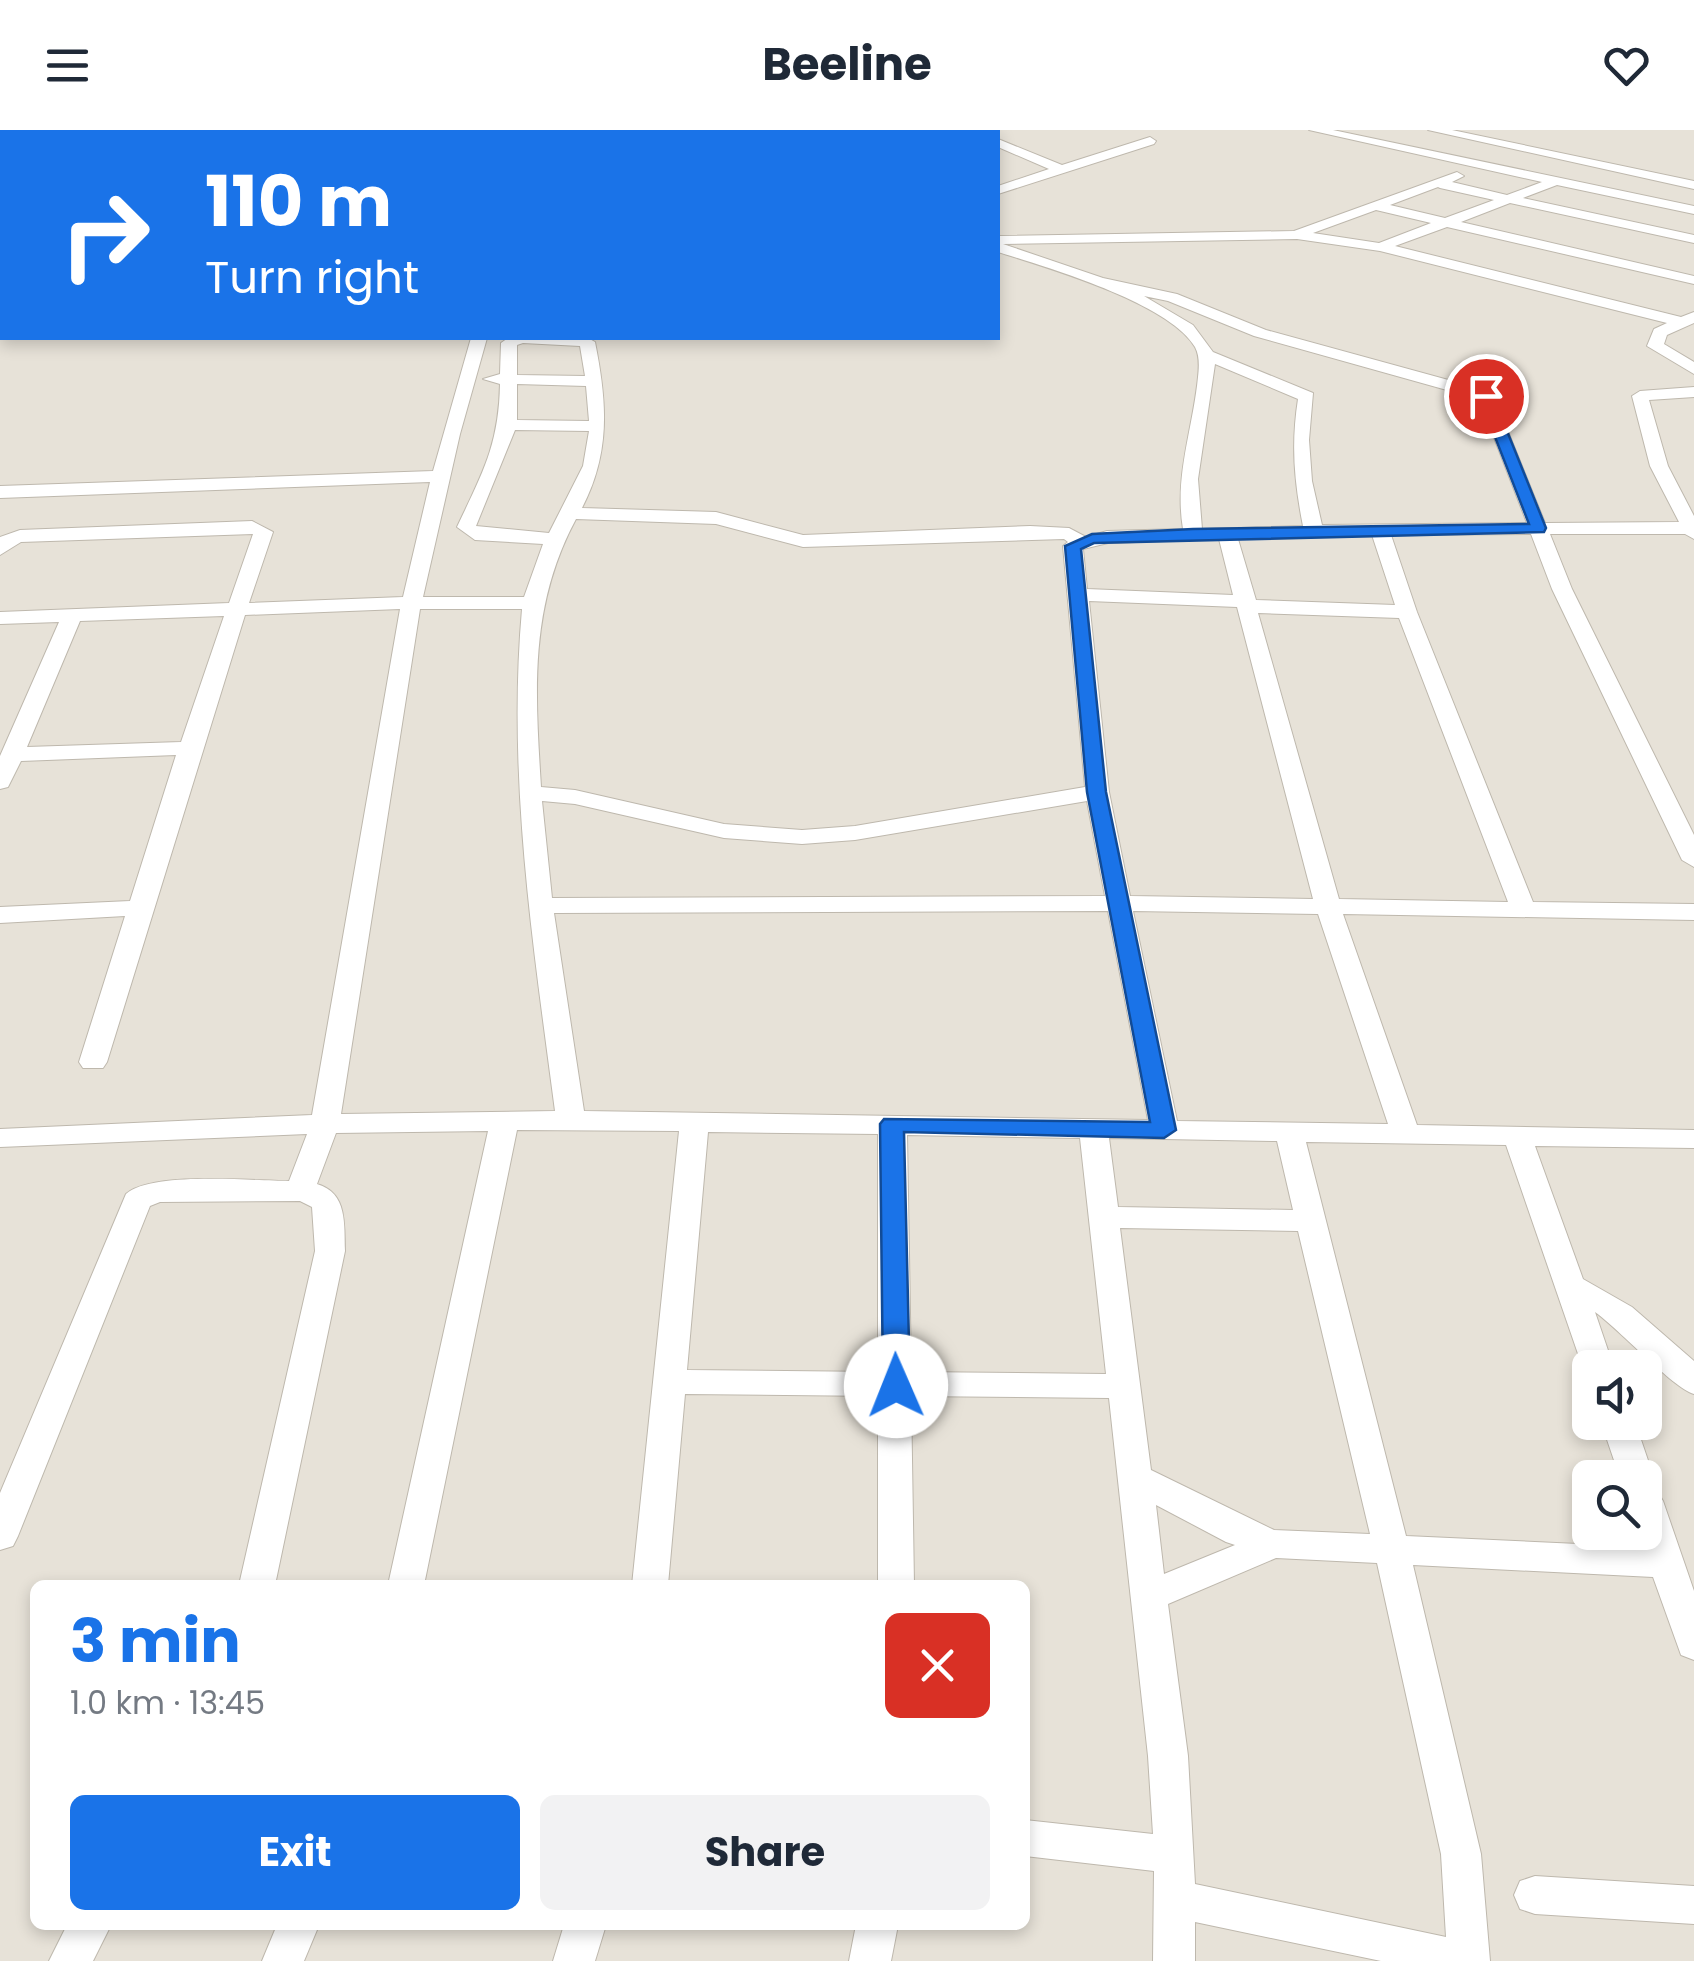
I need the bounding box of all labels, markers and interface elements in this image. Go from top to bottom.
text: Beeline [762,33,932,96]
icon: menu [40,38,95,93]
icon: heart [1599,38,1654,93]
text: 110 m [205,152,392,251]
icon: right [40,170,170,300]
text: Turn right [205,246,419,309]
pin [1444,354,1529,439]
icon: arrive [1459,369,1514,424]
position arrow [844,1334,948,1438]
map controls [1572,1350,1662,1550]
button: sound [1572,1350,1662,1440]
button: search [1572,1460,1662,1550]
text: 3 min [70,1599,241,1683]
button: close [885,1613,990,1718]
text: 1.0 km · 13:45 [70,1680,265,1725]
button: Exit [70,1795,520,1910]
button: Share [540,1795,990,1910]

